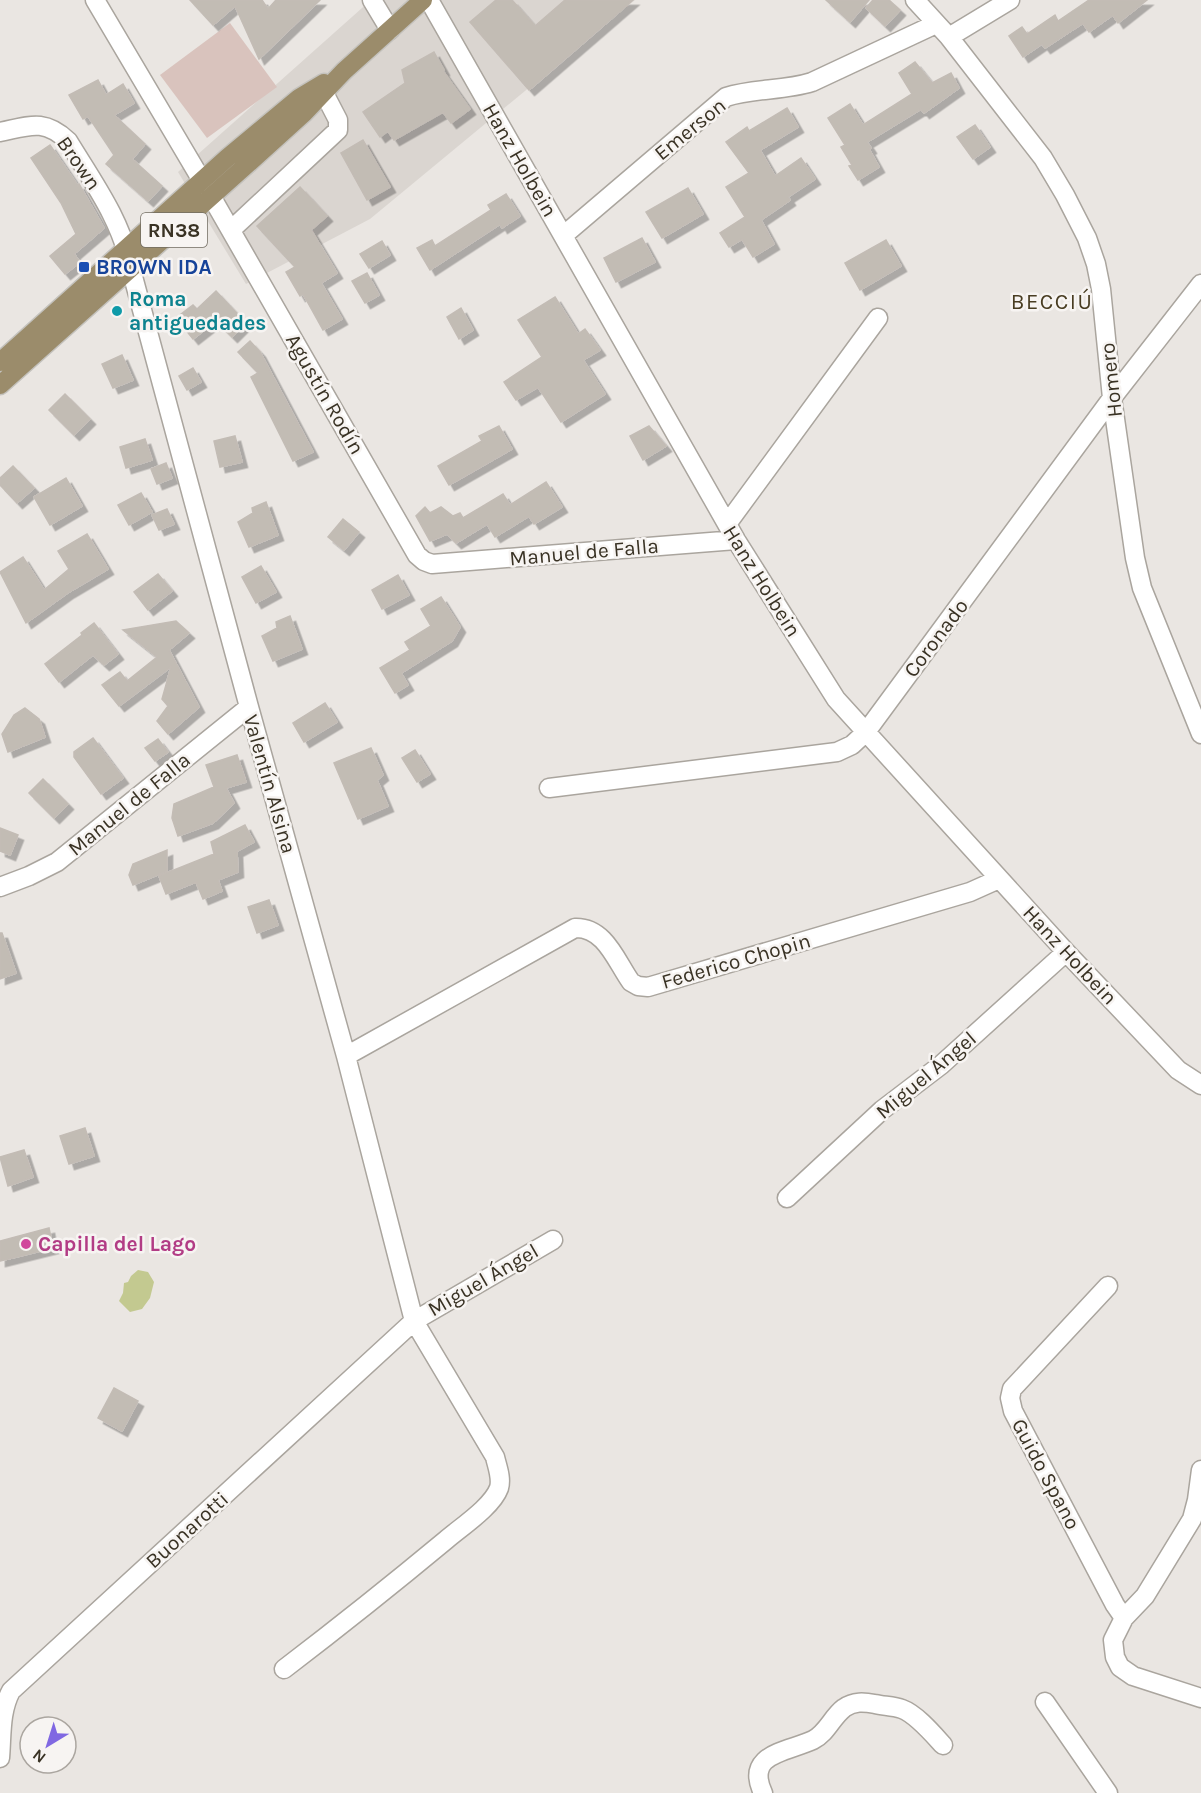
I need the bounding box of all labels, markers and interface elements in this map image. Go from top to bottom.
street label: Emerson [649,93,731,165]
street label: Hanz Holbein [478,99,562,221]
street label: Brown [52,132,106,194]
road number: RN38 [141,213,207,247]
place label: BROWN IDA [96,255,212,279]
marker: BROWN IDA [77,260,91,274]
place label: Roma antiguedades [129,287,266,335]
district label: BECCIÚ [1011,288,1093,315]
marker: Roma antiguedades [110,304,124,318]
street label: Agustín Rodín [281,329,369,459]
street label: Homero [1095,341,1127,419]
street label: Hanz Holbein [718,521,806,641]
street label: Manuel de Falla [508,534,660,570]
street label: Coronado [899,594,973,682]
street label: Valentín Alsina [239,712,301,856]
street label: Manuel de Falla [63,747,195,861]
street label: Hanz Holbein [1018,900,1122,1010]
street label: Federico Chopin [659,928,813,994]
street label: Miguel Ángel [871,1026,981,1124]
place label: Capilla del Lago [38,1232,196,1256]
marker: Capilla del Lago [19,1237,33,1251]
street label: Miguel Ángel [424,1239,542,1321]
street label: Guido Spano [1007,1414,1085,1534]
street label: Buonarotti [141,1487,233,1573]
north arrow [18,1715,78,1775]
text: N [29,1745,49,1767]

